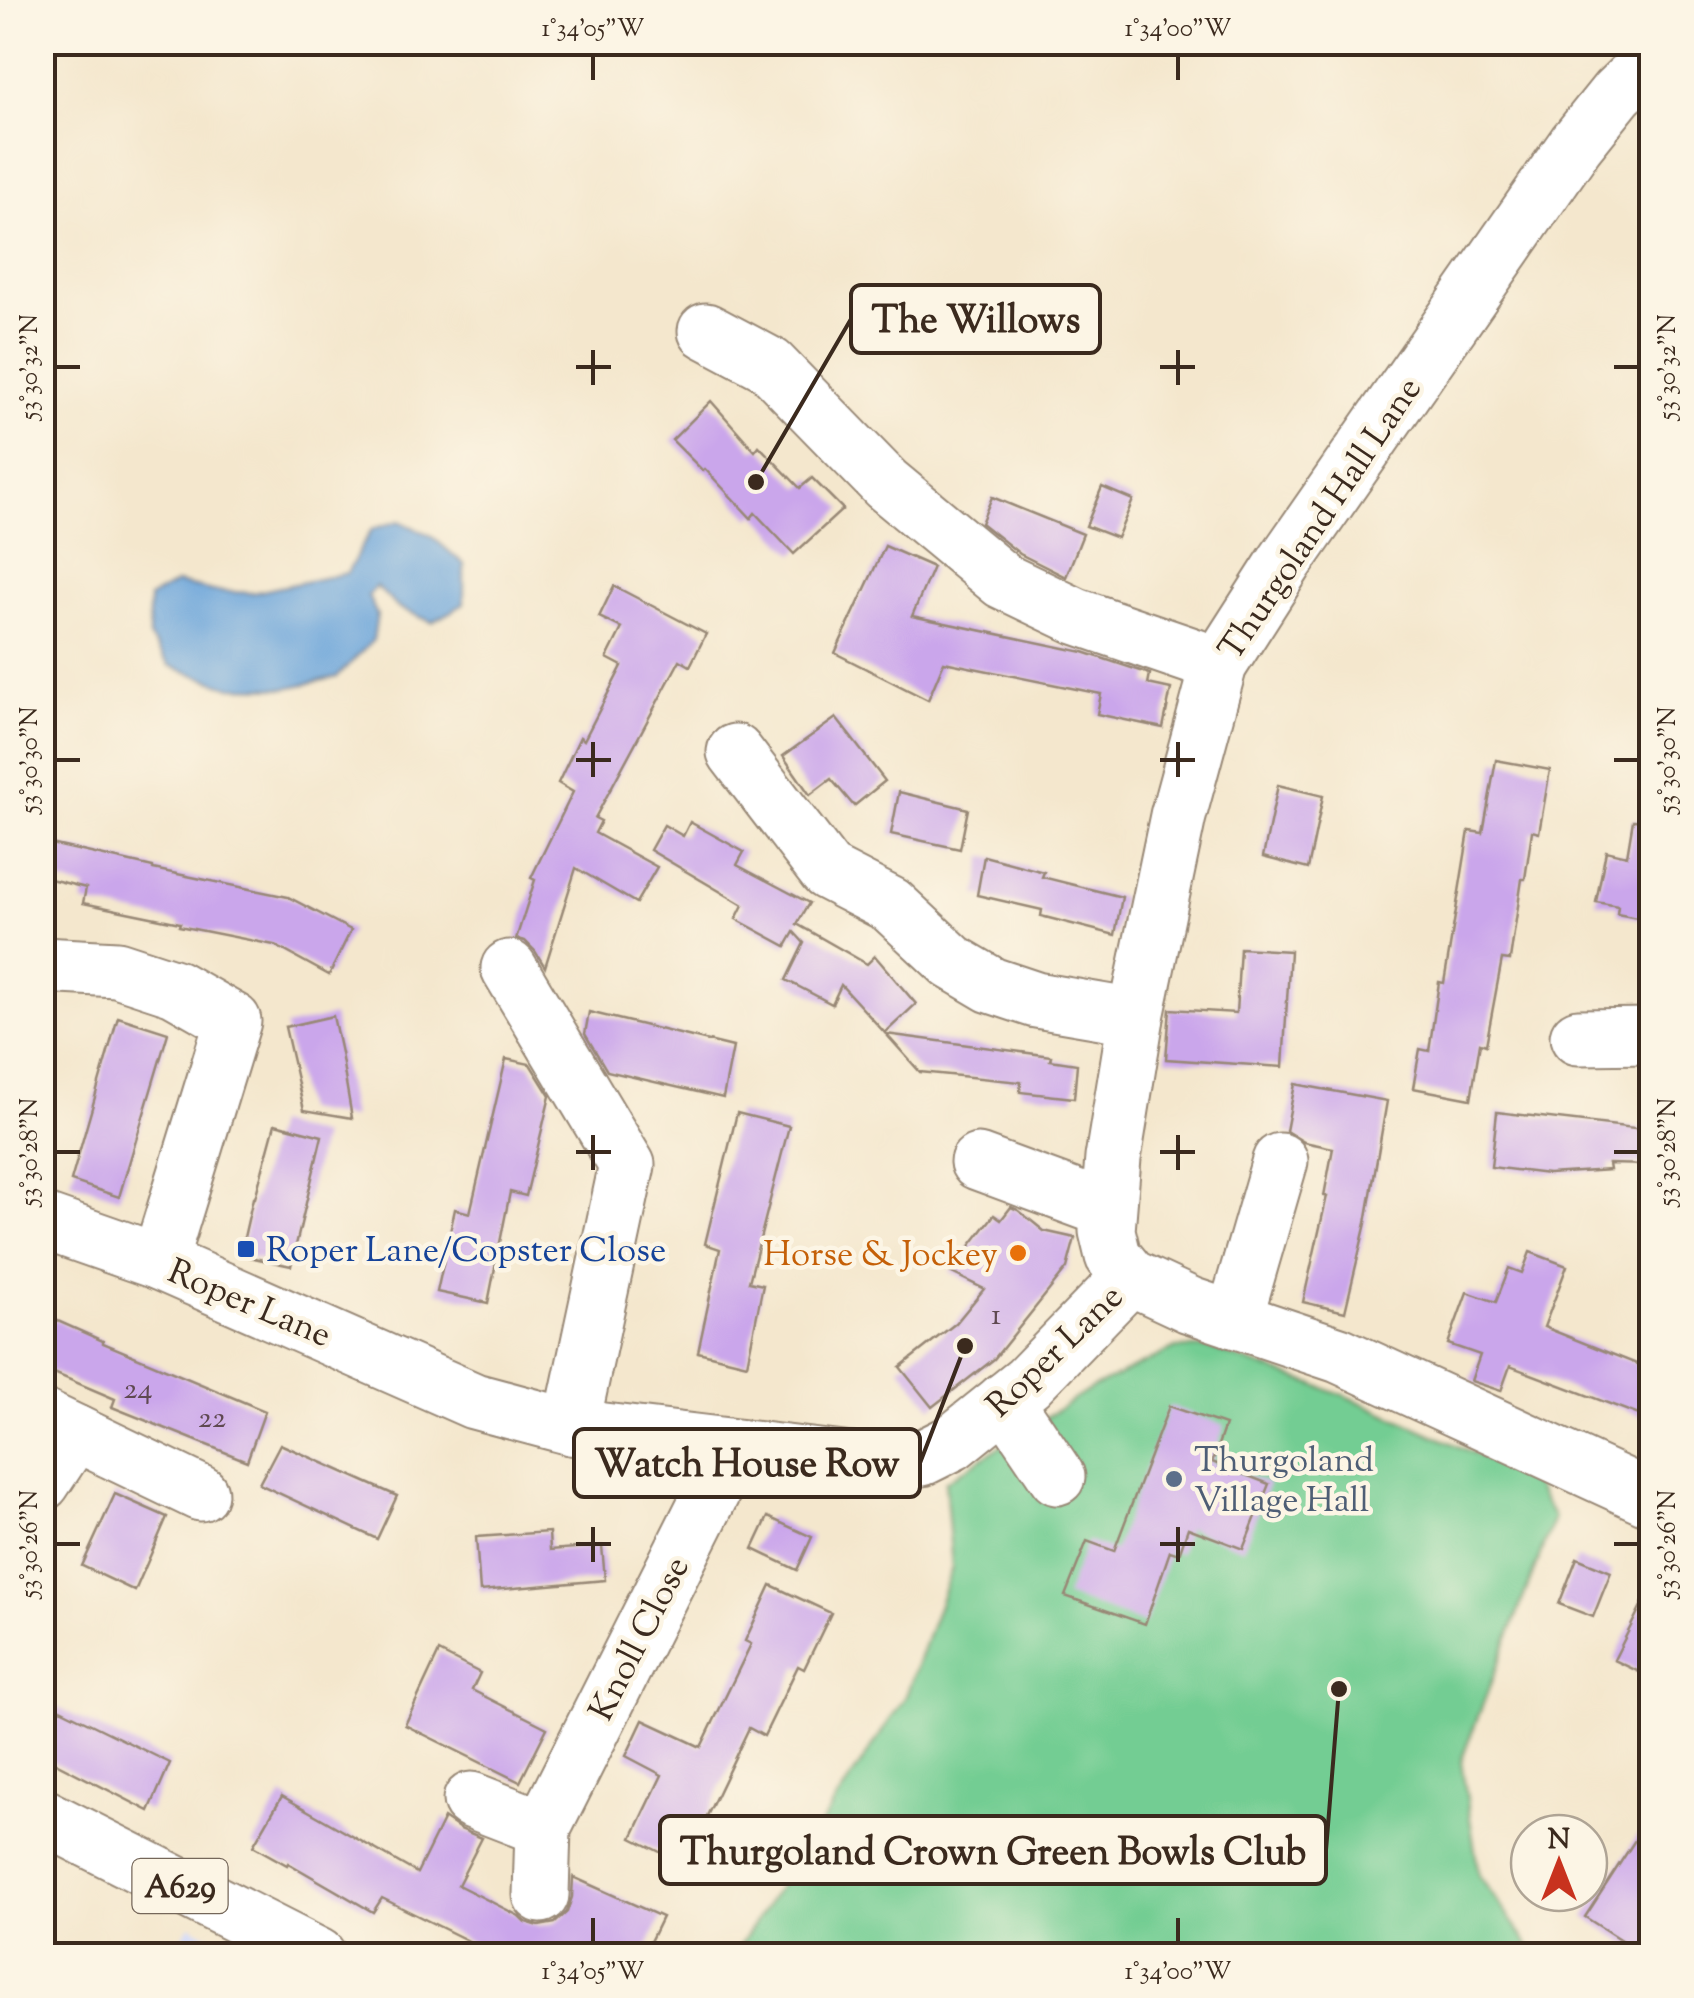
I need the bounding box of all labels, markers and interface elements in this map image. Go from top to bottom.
text: 1°34'05"W [542,12,645,48]
text: 1°34'00"W [1125,12,1232,48]
callout: The Willows [851,285,1100,353]
text: The Willows [871,296,1081,350]
text: 53°30'32"N [13,314,49,422]
text: 53°30'32"N [1651,314,1687,422]
street label: Thurgoland Hall Lane [1208,368,1436,672]
text: 53°30'30"N [13,706,49,815]
text: 53°30'30"N [1651,706,1687,815]
text: 53°30'28"N [13,1098,49,1208]
text: 53°30'28"N [1651,1098,1687,1208]
place label: Roper Lane/Copster Close [266,1227,666,1278]
place label: Horse & Jockey [763,1231,998,1282]
marker: Roper Lane/Copster Close [235,1238,257,1260]
marker: Horse & Jockey [1007,1242,1029,1264]
street label: Roper Lane [159,1248,338,1363]
street label: Roper Lane [976,1274,1136,1431]
house number: 1 [991,1295,1001,1338]
house number: 24 [123,1369,153,1412]
house number: 22 [198,1398,226,1441]
callout: Watch House Row [574,1429,920,1497]
place label: Thurgoland Village Hall [1194,1437,1374,1528]
text: Watch House Row [594,1440,900,1494]
marker: Thurgoland Village Hall [1163,1468,1185,1490]
text: 53°30'26"N [13,1490,49,1600]
text: 53°30'26"N [1651,1490,1687,1600]
street label: Knoll Close [578,1548,704,1731]
north arrow [1509,1813,1609,1913]
callout: Thurgoland Crown Green Bowls Club [660,1816,1326,1884]
text: N [1548,1821,1570,1861]
text: Thurgoland Crown Green Bowls Club [680,1828,1306,1882]
road number: A629 [132,1859,228,1913]
text: 1°34'05"W [542,1955,645,1991]
text: 1°34'00"W [1125,1955,1232,1991]

